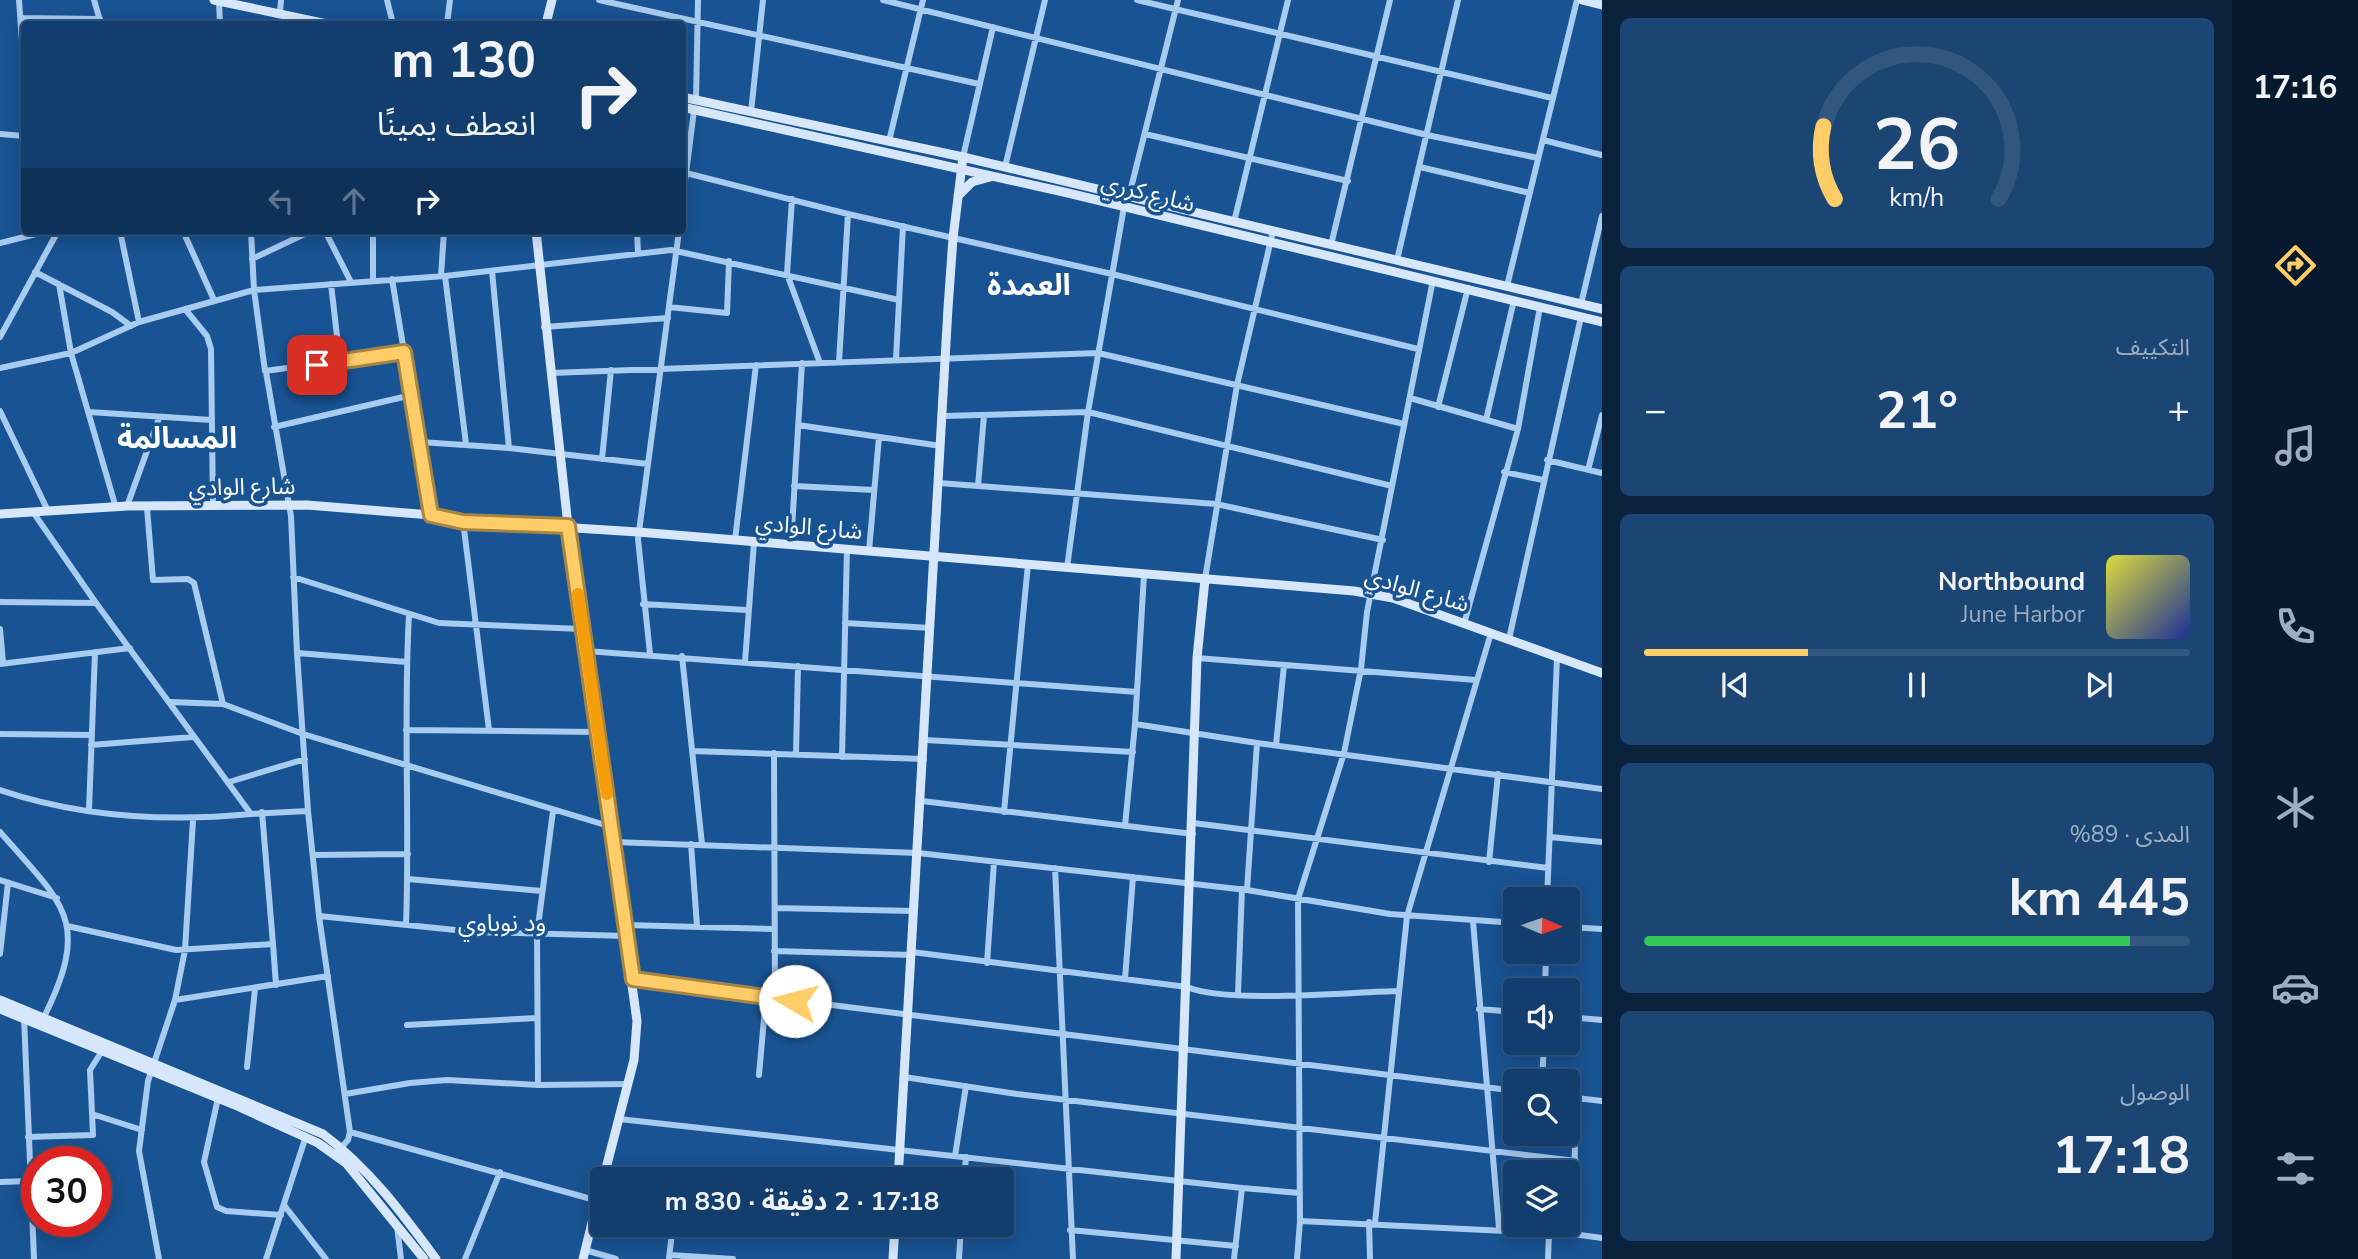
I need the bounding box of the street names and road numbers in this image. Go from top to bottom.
street label: شارع كرري [1098,166,1198,221]
street label: شارع الوادي [188,471,296,505]
street label: شارع الوادي [754,507,864,548]
street label: شارع الوادي [1361,560,1473,621]

